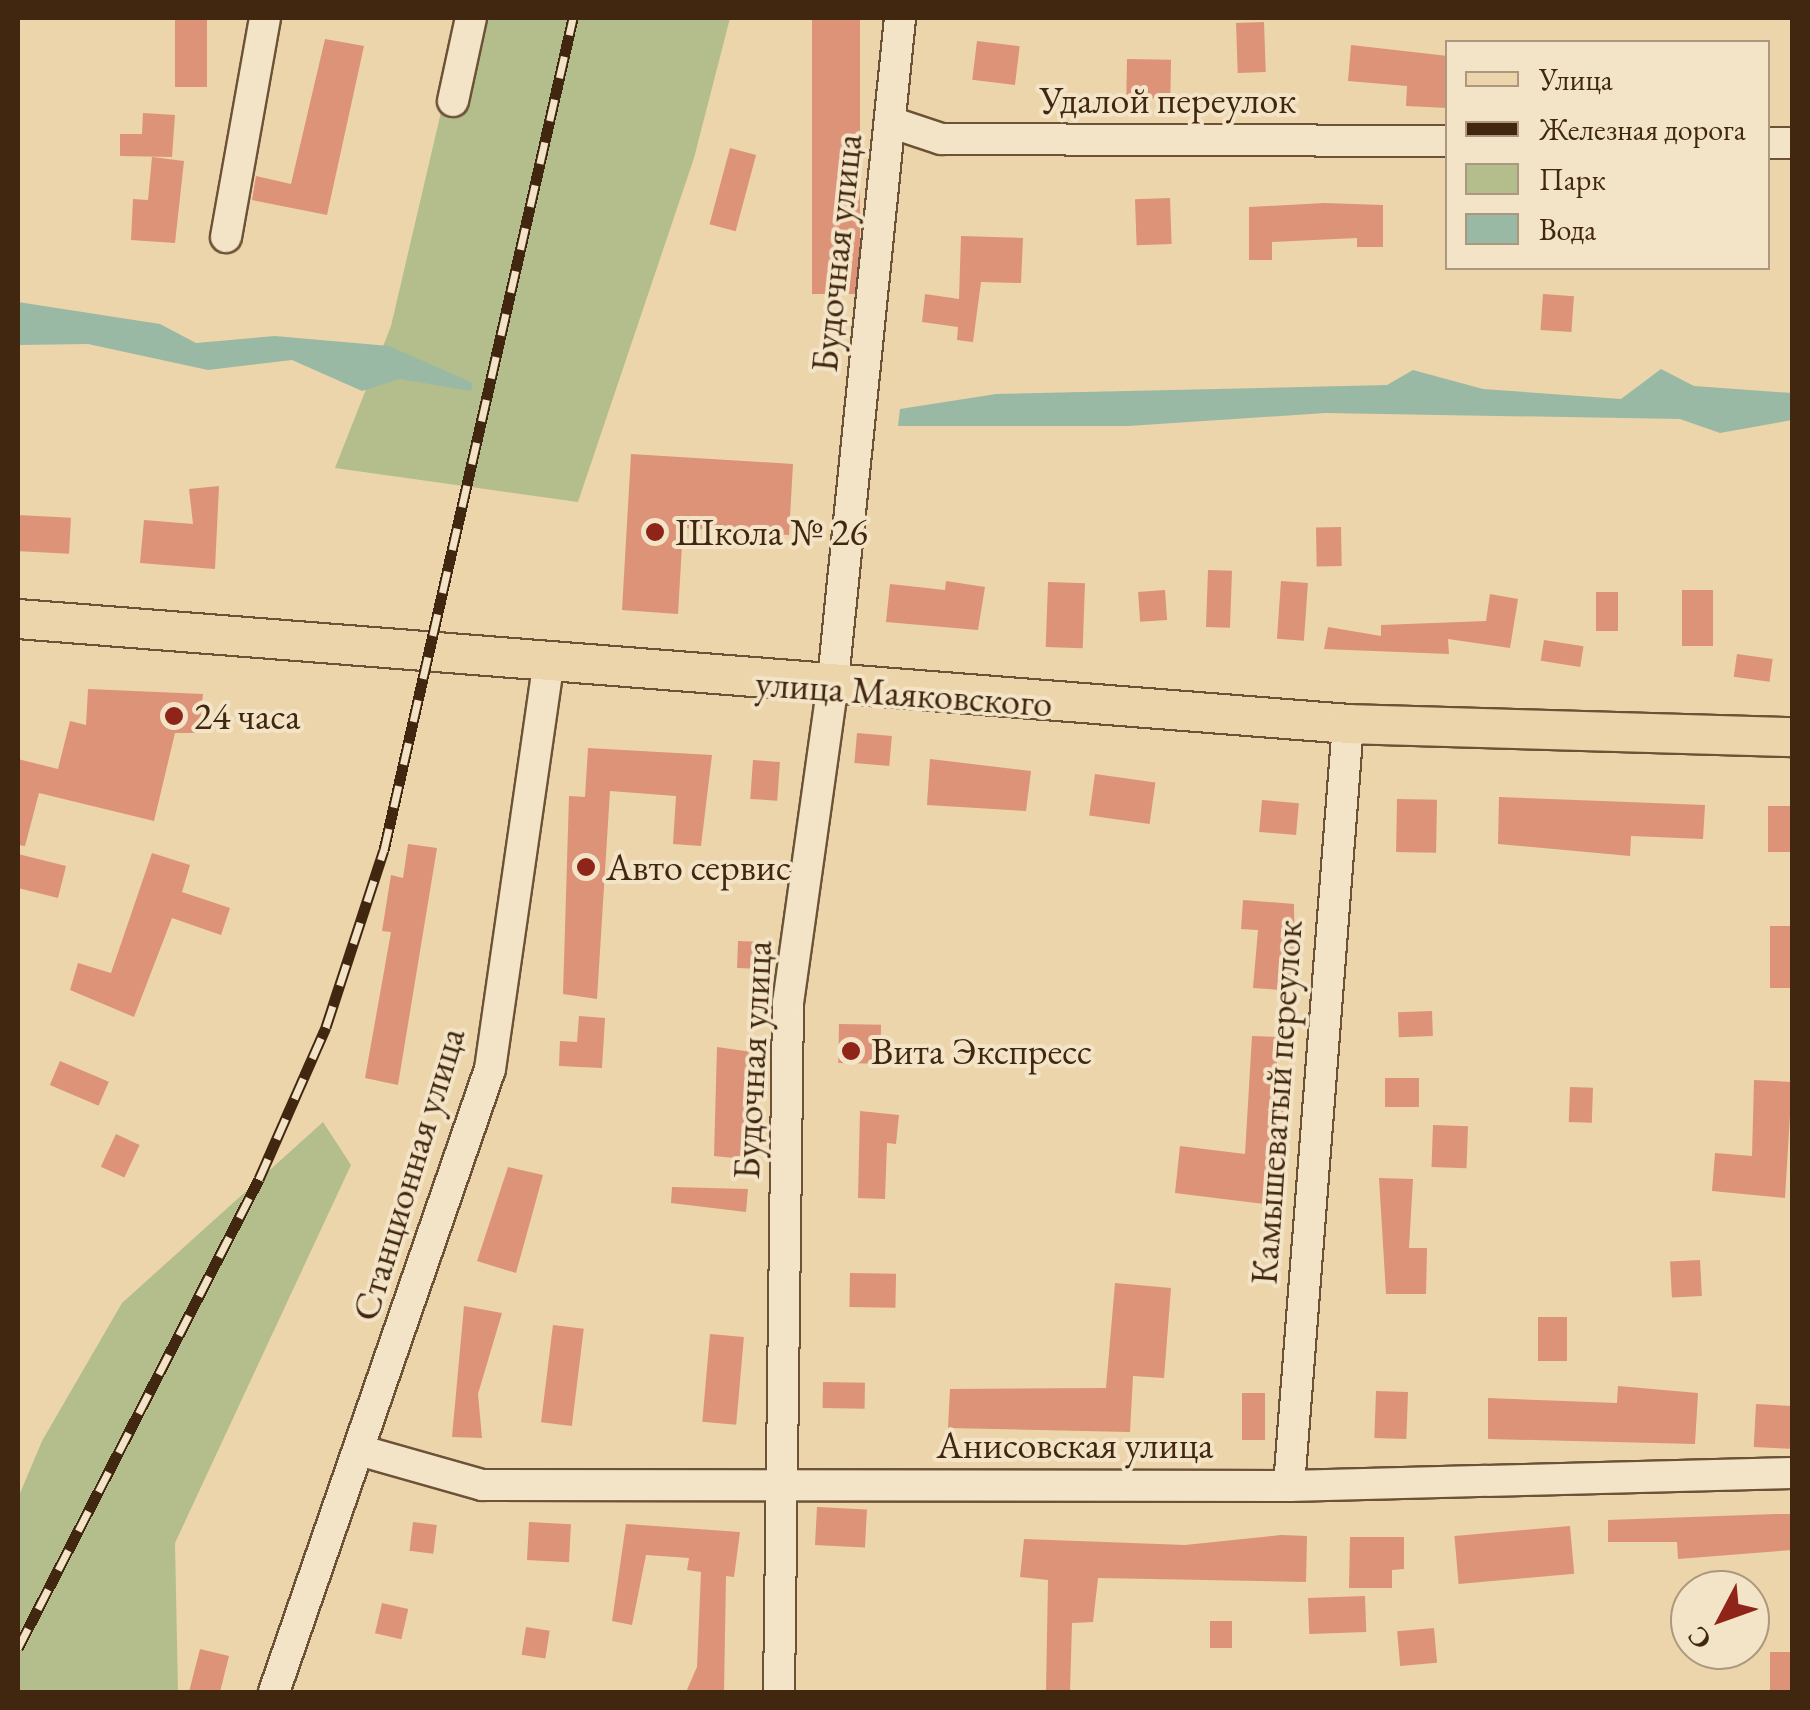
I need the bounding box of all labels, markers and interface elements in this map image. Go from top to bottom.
legend [1445,40,1770,270]
text: Улица [1539,60,1613,99]
street label: Удалой переулок [1039,77,1297,123]
text: Железная дорога [1539,110,1746,149]
street label: Будочная улица [801,132,871,374]
text: Парк [1539,160,1606,199]
text: Вода [1539,210,1596,249]
place label: Школа № 26 [675,509,868,555]
marker: Школа № 26 [644,521,666,543]
street label: улица Маяковского [754,660,1054,726]
place label: 24 часа [194,693,300,739]
marker: 24 часа [163,705,185,727]
place label: Авто сервис [606,844,791,890]
marker: Авто сервис [575,856,597,878]
street label: Камышеватый переулок [1241,918,1311,1286]
street label: Будочная улица [723,939,781,1181]
street label: Станционная улица [342,1022,474,1326]
place label: Вита Экспресс [871,1028,1092,1074]
marker: Вита Экспресс [840,1040,862,1062]
street label: Анисовская улица [937,1422,1213,1468]
north arrow [1670,1570,1770,1670]
text: С [1679,1619,1719,1658]

